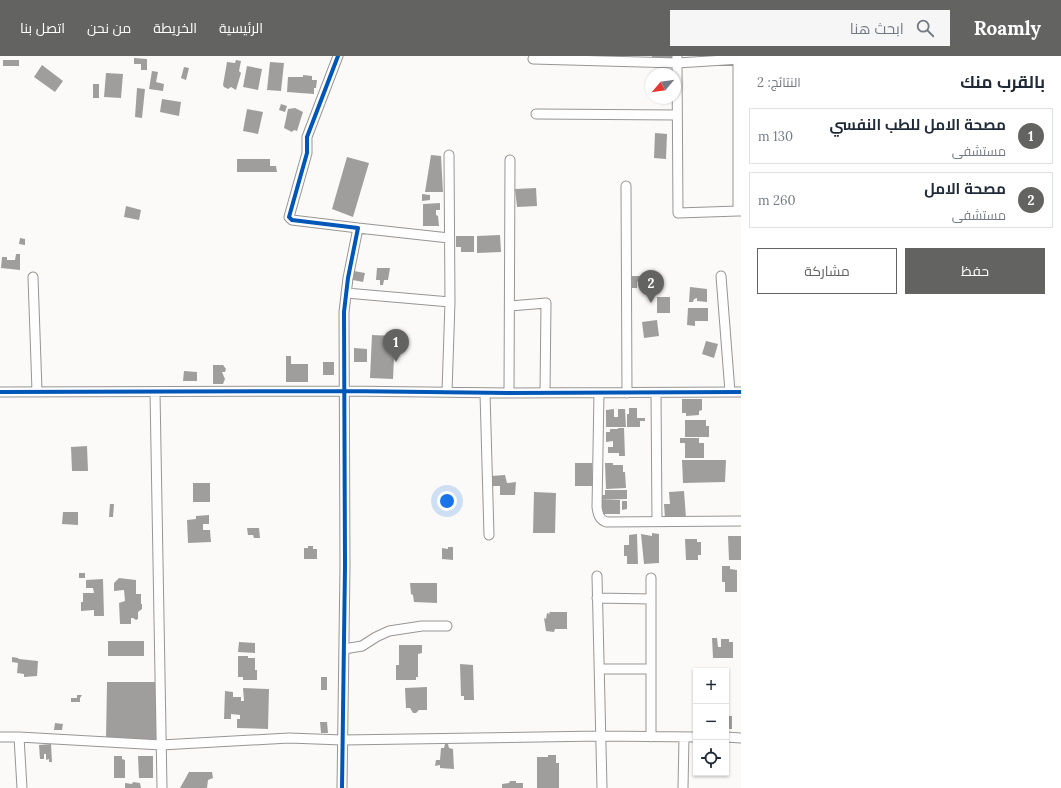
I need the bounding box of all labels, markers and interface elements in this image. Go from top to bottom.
search box [670,10,950,46]
text: Roamly [974,16,1041,40]
icon: search [914,17,936,39]
text: اتصل بنا [20,19,65,37]
text: من نحن [87,19,131,37]
text: الخريطة [153,19,197,37]
text: الرئيسية [219,19,263,37]
text: ابحث هنا [850,19,904,38]
north arrow [645,68,681,104]
text: بالقرب منك [960,71,1045,93]
text: النتائج: 2 [757,74,801,91]
text: مصحة الامل للطب النفسي [830,115,1006,134]
text: 130 m [758,128,793,145]
text: 1 [1028,128,1034,145]
text: مستشفى [952,143,1006,160]
text: مصحة الامل [924,179,1006,198]
text: 260 m [758,192,796,209]
text: 2 [1028,192,1034,209]
text: مستشفى [952,207,1006,224]
button: مشاركة [757,248,897,294]
button: حفظ [905,248,1045,294]
pin: 2 [638,270,664,303]
pin: 1 [383,329,409,362]
your location [437,491,457,511]
map controls [693,668,729,776]
button: + [693,668,729,704]
button: − [693,704,729,740]
button: locate [693,740,729,776]

